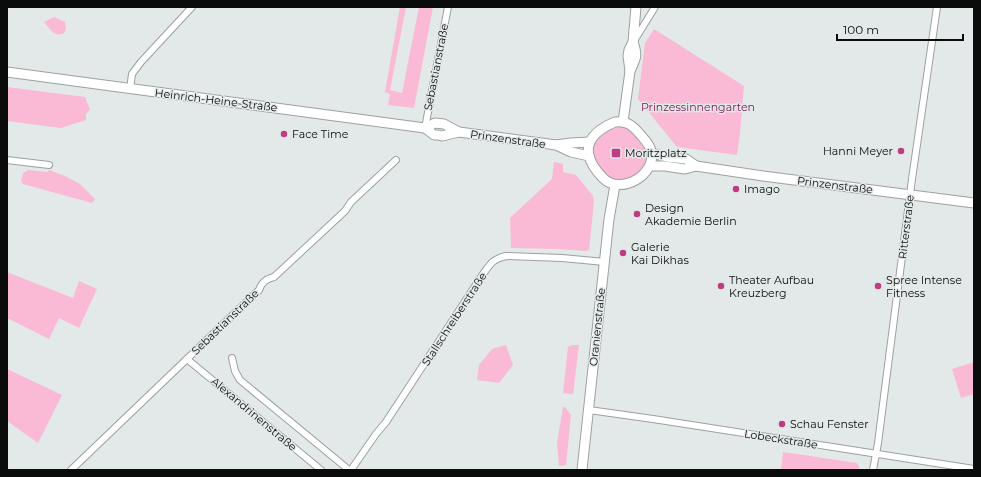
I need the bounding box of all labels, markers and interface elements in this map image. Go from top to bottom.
scale bar [837,16,963,42]
street label: Sebastianstraße [421,22,451,112]
text: 100 m [843,22,879,37]
street label: Heinrich-Heine-Straße [154,86,278,115]
park label: Prinzessinnengarten [641,100,755,114]
place label: Face Time [292,127,349,141]
street label: Prinzenstraße [469,127,547,151]
marker: Face Time [279,129,289,139]
place label: Hanni Meyer [823,144,893,158]
place label: Moritzplatz [625,146,687,160]
marker: Hanni Meyer [896,146,906,156]
marker: Moritzplatz [610,147,622,159]
street label: Prinzenstraße [796,173,874,197]
place label: Imago [744,182,780,196]
marker: Imago [731,184,741,194]
street label: Ritterstraße [895,194,917,260]
place label: Design Akademie Berlin [645,201,737,228]
marker: Design Akademie Berlin [632,209,642,219]
place label: Galerie Kai Dikhas [631,240,690,267]
marker: Galerie Kai Dikhas [618,248,628,258]
street label: Stallschreiberstraße [418,269,490,369]
place label: Theater Aufbau Kreuzberg [729,273,814,300]
place label: Spree Intense Fitness [886,273,962,300]
marker: Theater Aufbau Kreuzberg [716,281,726,291]
marker: Spree Intense Fitness [873,281,883,291]
street label: Sebastianstraße [188,286,262,358]
street label: Oranienstraße [586,287,608,367]
street label: Alexandrinenstraße [208,374,300,454]
place label: Schau Fenster [790,417,869,431]
marker: Schau Fenster [777,419,787,429]
street label: Lobeckstraße [743,426,819,452]

